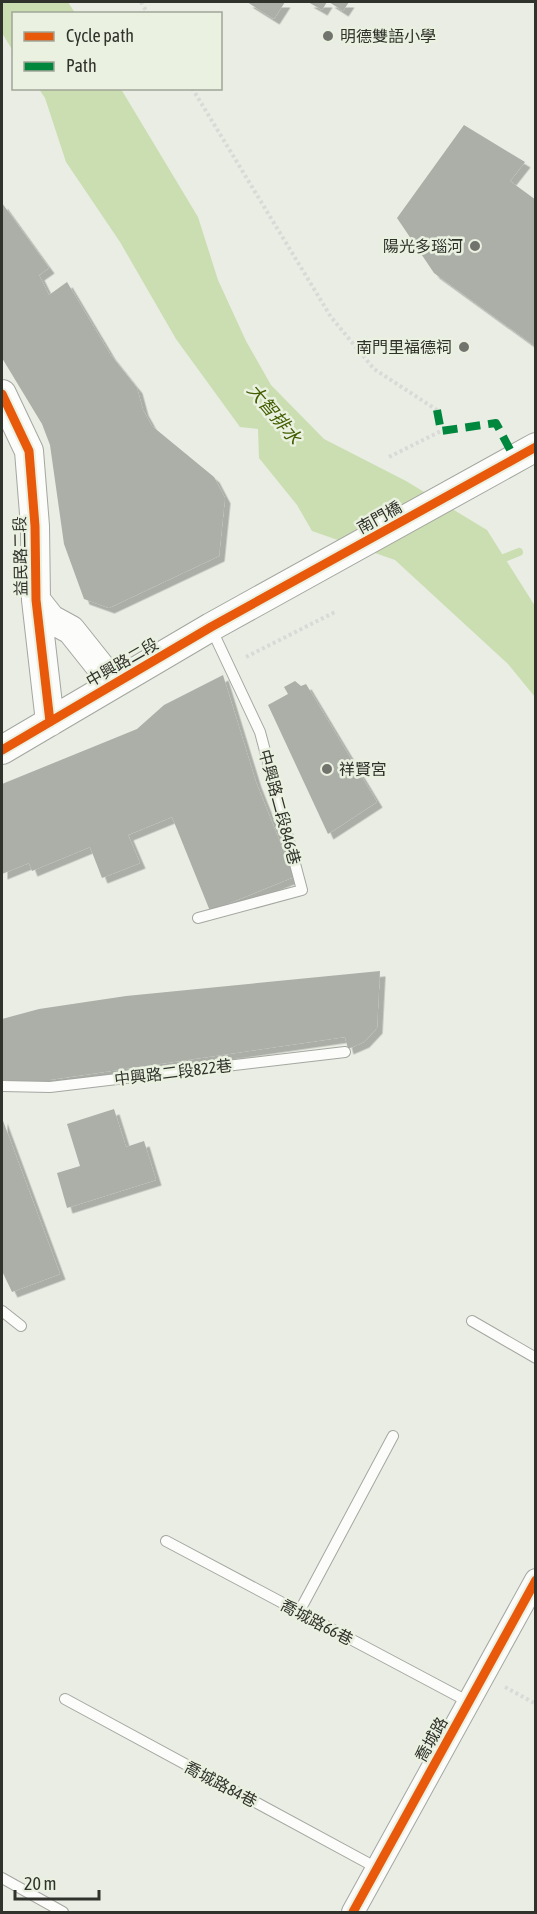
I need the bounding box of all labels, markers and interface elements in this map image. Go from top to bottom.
legend [12,12,222,90]
text: Cycle path [66,25,134,46]
place label: 明德雙語小學 [340,27,436,45]
marker: 明德雙語小學 [321,29,335,43]
text: Path [66,55,97,76]
place label: 陽光多瑙河 [383,237,463,255]
marker: 陽光多瑙河 [468,239,482,253]
place label: 南門里福德祠 [356,338,452,356]
marker: 南門里福德祠 [457,340,471,354]
water label: 大智排水 [243,379,306,449]
street label: 南門橋 [354,497,404,537]
street label: 益民路二段 [10,516,30,596]
street label: 中興路二段 [83,634,161,690]
street label: 中興路二段846巷 [256,747,304,867]
place label: 祥賢宮 [339,760,387,778]
marker: 祥賢宮 [320,762,334,776]
street label: 中興路二段822巷 [113,1056,233,1088]
street label: 喬城路66巷 [278,1595,356,1649]
street label: 喬城路 [411,1714,451,1764]
street label: 喬城路84巷 [182,1757,260,1811]
scale bar [15,1863,99,1901]
text: 20 m [24,1873,56,1894]

